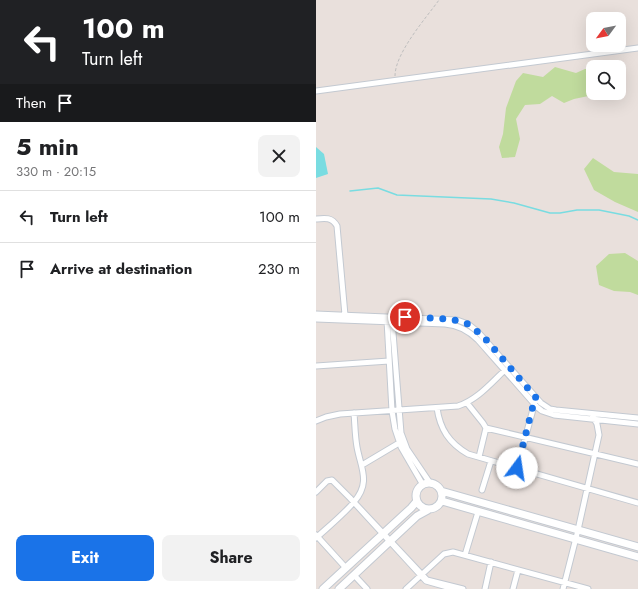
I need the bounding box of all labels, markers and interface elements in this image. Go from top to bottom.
text: 100 m [82,8,165,49]
north arrow [586,12,626,52]
map controls [586,12,626,100]
icon: left [16,16,68,68]
text: Turn left [82,46,142,72]
button: search [586,60,626,100]
text: Then [16,92,46,114]
icon: arrive [54,92,76,114]
text: 5 min [16,129,79,164]
button: close [258,135,300,177]
text: 330 m · 20:15 [16,162,96,181]
icon: left [16,206,38,228]
text: Turn left [50,206,108,228]
text: 100 m [259,206,300,228]
icon: arrive [16,258,38,280]
text: Arrive at destination [50,258,192,280]
text: 230 m [258,258,300,280]
pin [388,300,422,334]
icon: arrive [394,306,416,328]
position arrow [496,447,538,489]
button: Exit [16,535,154,581]
button: Share [162,535,300,581]

